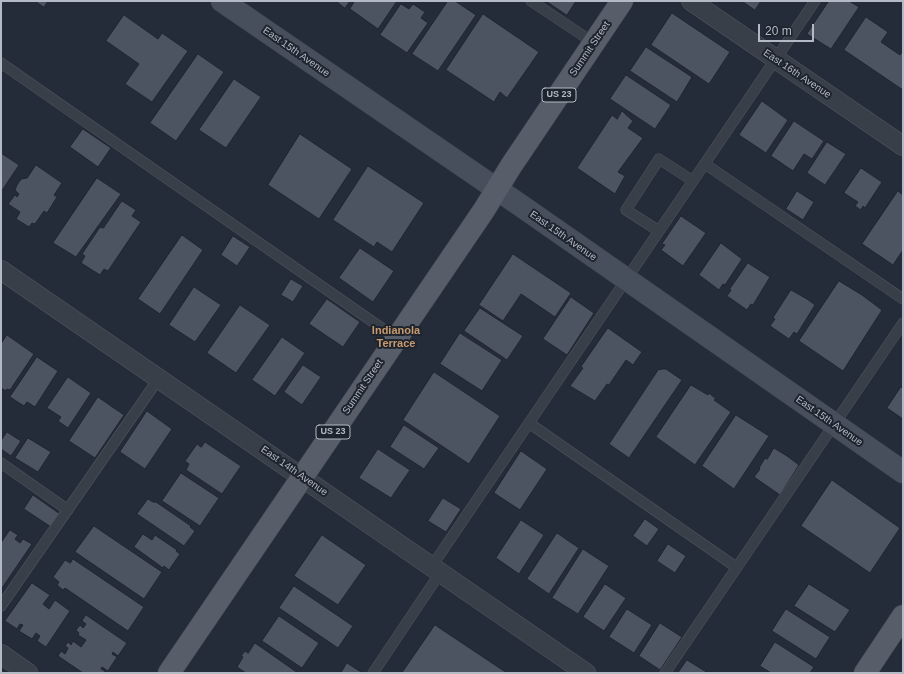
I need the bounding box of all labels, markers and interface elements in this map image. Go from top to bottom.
scale bar [760,16,816,42]
street label: Summit Street [567,19,613,79]
street label: East 15th Avenue [260,24,332,80]
text: 20 m [765,24,792,38]
street label: East 16th Avenue [761,47,833,101]
road number: US 23 [542,88,576,102]
street label: East 15th Avenue [527,208,599,264]
district label: Indianola Terrace [372,324,420,350]
street label: Summit Street [340,357,386,417]
street label: East 15th Avenue [793,393,865,449]
road number: US 23 [316,425,350,439]
street label: East 14th Avenue [258,443,330,499]

